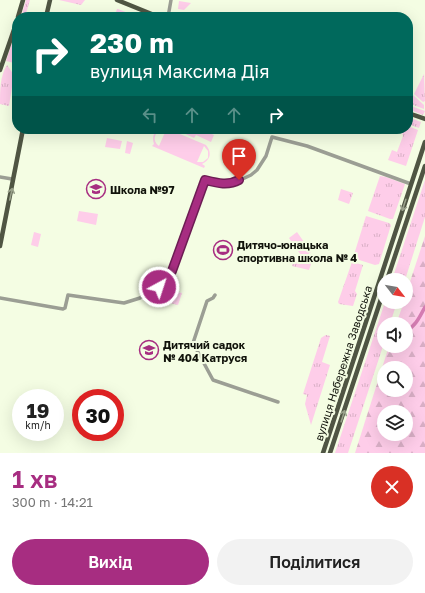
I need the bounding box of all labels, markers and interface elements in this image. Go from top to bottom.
text: 230 m [90,26,174,59]
icon: right [24,28,76,80]
text: вулиця Максима Дія [90,60,269,82]
icon: left [139,104,161,126]
icon: ahead [181,104,203,126]
icon: ahead [223,104,245,126]
icon: right [265,104,287,126]
pin [222,139,256,180]
icon: arrive [228,145,250,167]
school or university icon: Школа №97 [85,178,107,200]
place label: Школа №97 [110,183,175,196]
one-way arrow [7,187,15,200]
one-way arrow [400,199,407,212]
place label: Дитячо-юнацька спортивна школа № 4 [237,238,357,264]
sports icon: Дитячо-юнацька спортивна школа № 4 [212,239,234,261]
position arrow [138,266,180,308]
north arrow [377,273,413,309]
map controls [377,273,413,441]
street label: вулиця Набережна Заводська [312,284,374,442]
button: sound [377,317,413,353]
place label: Дитячий садок № 404 Катруся [163,338,247,364]
school or university icon: Дитячий садок № 404 Катруся [138,339,160,361]
button: search [377,361,413,397]
speed limit sign: 30 [72,389,124,441]
text: 19 [26,398,49,422]
button: layers [377,405,413,441]
one-way arrow [339,410,347,422]
text: km/h [25,419,51,431]
text: 1 хв [12,464,58,493]
button: close [371,466,413,508]
text: 300 m · 14:21 [12,494,93,510]
button: Вихід [12,539,209,585]
button: Поділитися [217,539,413,585]

